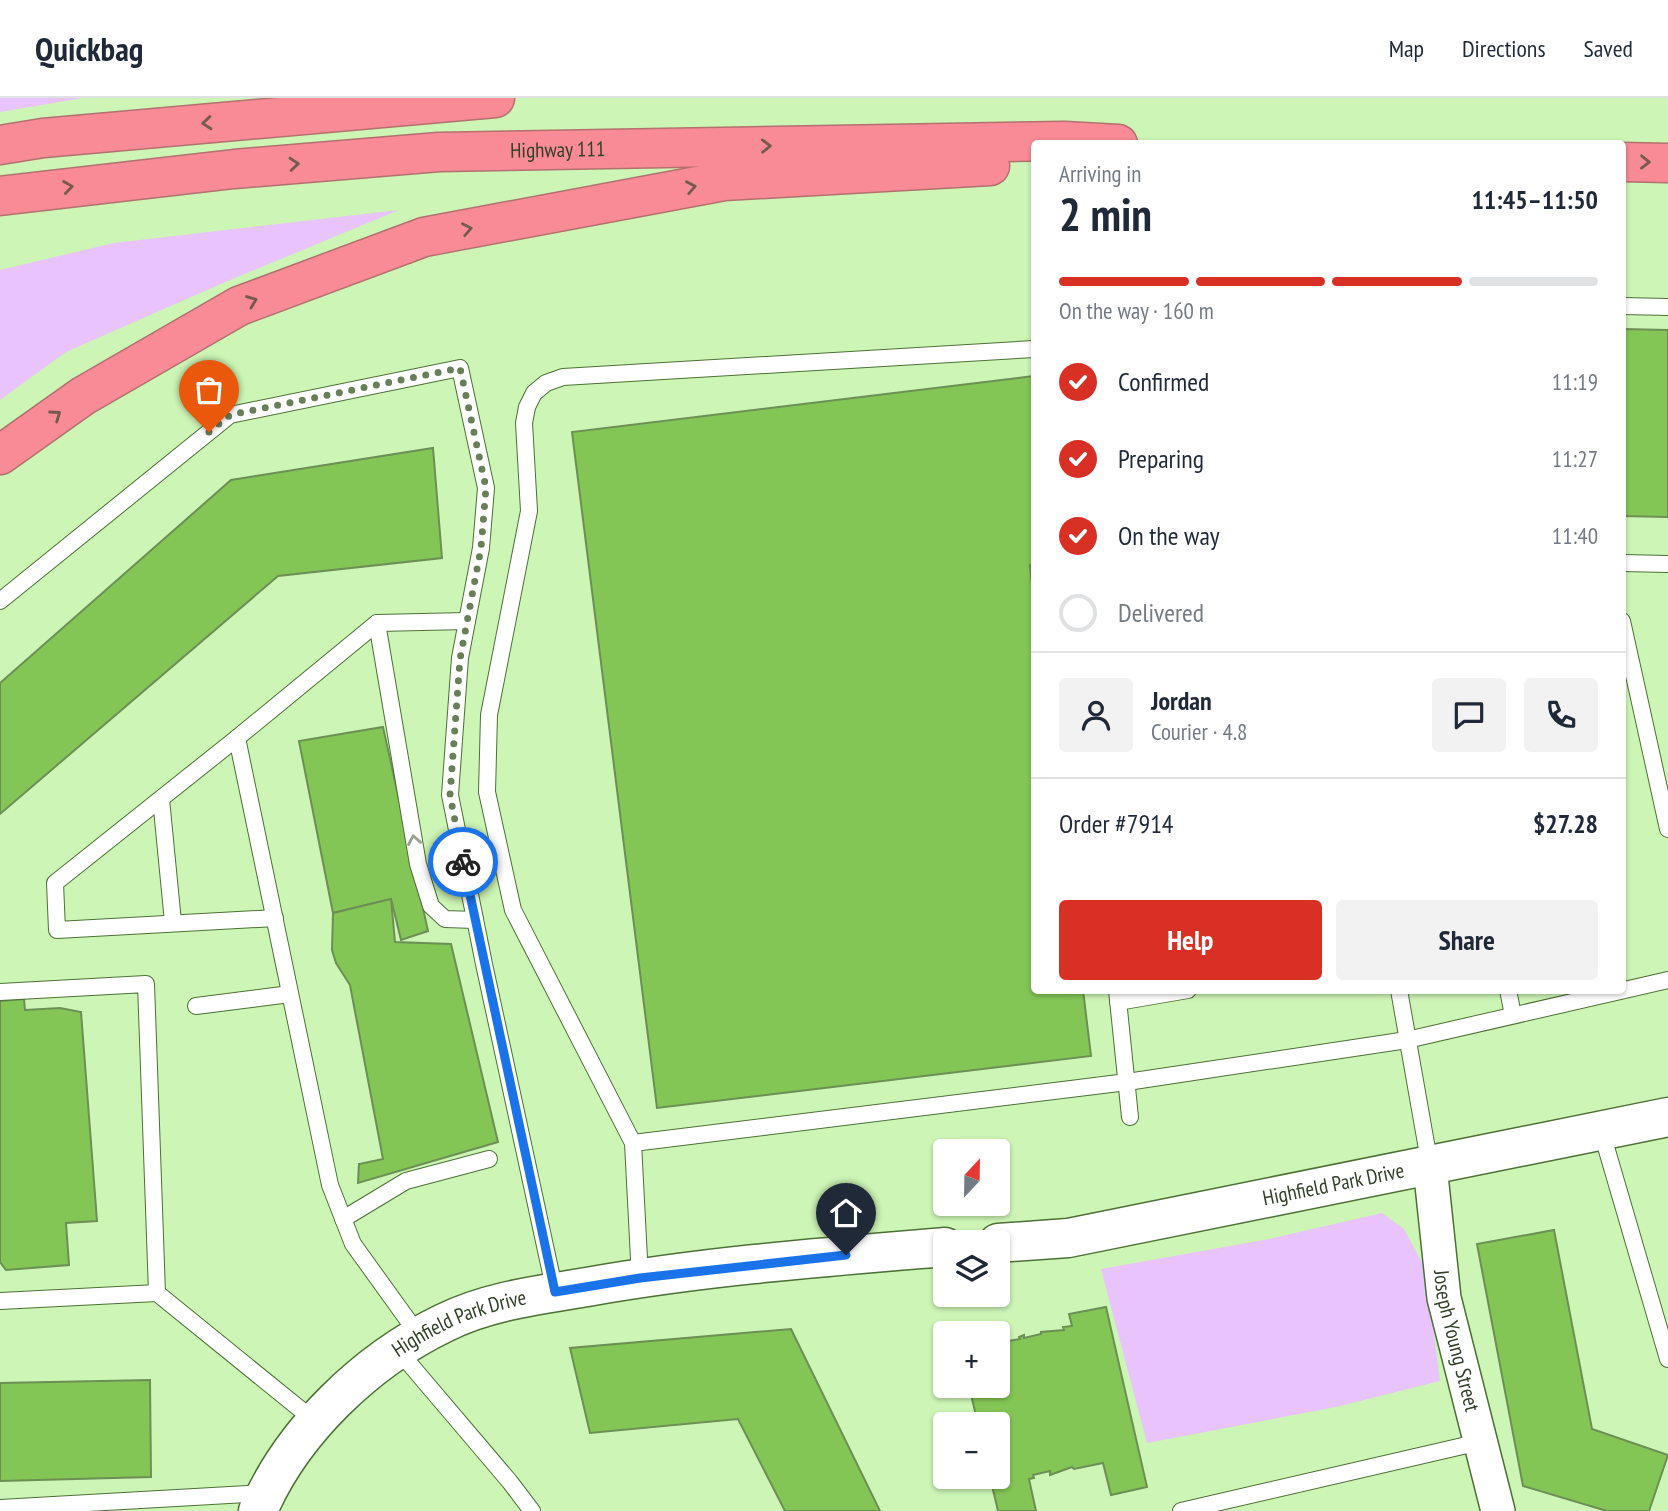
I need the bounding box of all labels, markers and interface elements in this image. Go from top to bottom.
text: Quickbag [35,27,143,70]
text: Map [1389,33,1424,64]
text: Directions [1462,33,1546,64]
text: Saved [1584,33,1633,64]
one-way arrow [202,115,213,130]
street label: Highway 111 [510,135,605,164]
one-way arrow [761,138,772,154]
one-way arrow [1640,154,1651,170]
one-way arrow [289,157,300,172]
text: Arriving in [1059,159,1141,188]
one-way arrow [62,179,73,194]
one-way arrow [685,180,697,195]
text: 11:45–11:50 [1471,183,1598,216]
text: 2 min [1059,184,1152,244]
one-way arrow [461,222,473,237]
one-way arrow [246,296,258,310]
text: On the way · 160 m [1059,296,1214,325]
pin [179,360,239,432]
icon: check [1059,363,1097,401]
text: Confirmed [1118,365,1209,398]
text: 11:19 [1552,367,1598,396]
icon: bag [190,371,228,409]
one-way arrow [48,411,61,423]
icon: check [1059,440,1097,478]
text: Preparing [1118,442,1204,475]
text: 11:27 [1552,444,1598,473]
icon: check [1059,517,1097,555]
text: On the way [1118,519,1220,552]
text: 11:40 [1552,521,1598,550]
text: Delivered [1118,596,1204,629]
button: person [1059,678,1133,752]
button: chat [1432,678,1506,752]
button: phone [1524,678,1598,752]
text: Jordan [1151,684,1212,717]
text: Courier · 4.8 [1151,717,1247,746]
text: Order #7914 [1059,807,1174,840]
text: $27.28 [1533,807,1598,840]
courier [428,827,498,897]
one-way arrow [408,834,423,846]
icon: bike [444,843,482,881]
button: Help [1059,900,1322,980]
button: Share [1336,900,1598,980]
north arrow [933,1139,1010,1216]
map controls [933,1139,1010,1489]
street label: Highfield Park Drive [1260,1157,1407,1211]
pin [816,1183,876,1255]
icon: home [827,1194,865,1232]
button: layers [933,1230,1010,1307]
street label: Joseph Young Street [1428,1268,1486,1415]
street label: Highfield Park Drive [386,1284,529,1363]
button: + [933,1321,1010,1398]
button: − [933,1412,1010,1489]

